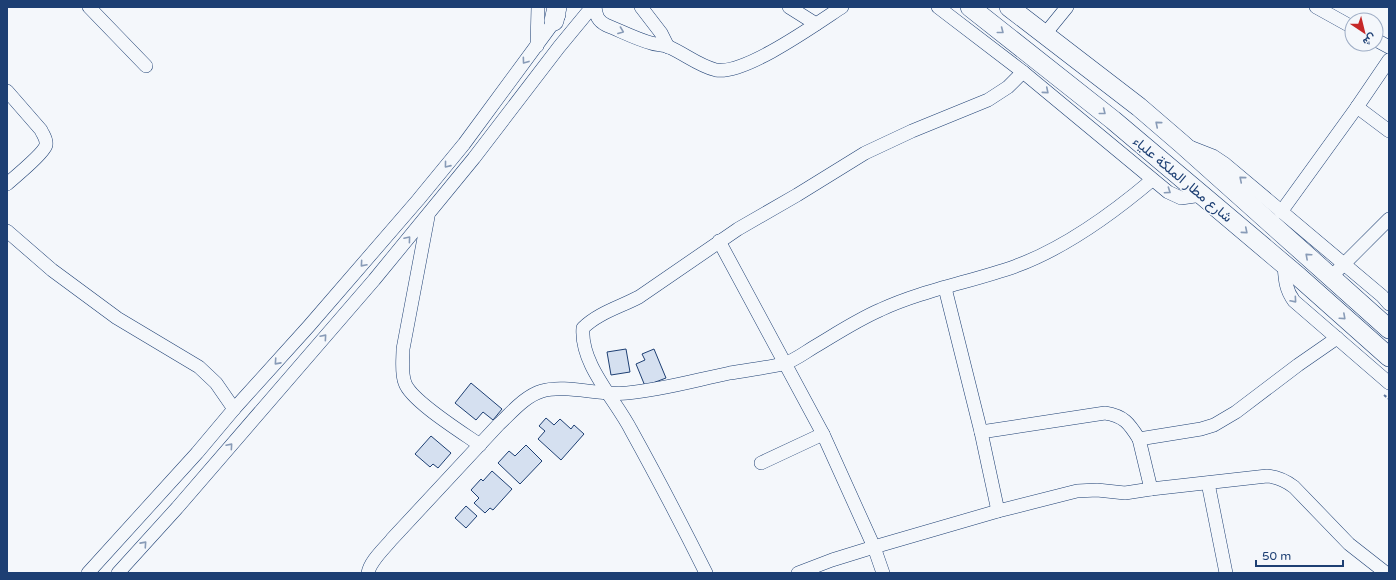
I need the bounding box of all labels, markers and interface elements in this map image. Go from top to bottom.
north arrow [1344,12,1384,52]
one-way arrow [996,26,1003,33]
one-way arrow [618,27,625,35]
text: ش [1360,31,1379,49]
one-way arrow [523,57,530,64]
one-way arrow [1041,86,1049,93]
one-way arrow [1099,107,1106,114]
one-way arrow [1155,121,1162,128]
street label: شارع مطار الملكة علياء [1128,133,1236,228]
one-way arrow [444,160,451,168]
one-way arrow [1240,176,1247,183]
one-way arrow [1163,187,1170,194]
one-way arrow [1241,227,1248,234]
one-way arrow [404,236,411,243]
one-way arrow [1305,253,1313,261]
one-way arrow [361,260,368,267]
one-way arrow [1289,295,1297,303]
one-way arrow [1338,312,1346,320]
one-way arrow [319,334,326,342]
one-way arrow [275,357,282,364]
one-way arrow [225,443,232,451]
one-way arrow [140,541,147,549]
scale bar [1256,542,1343,568]
text: 50 m [1262,549,1291,563]

